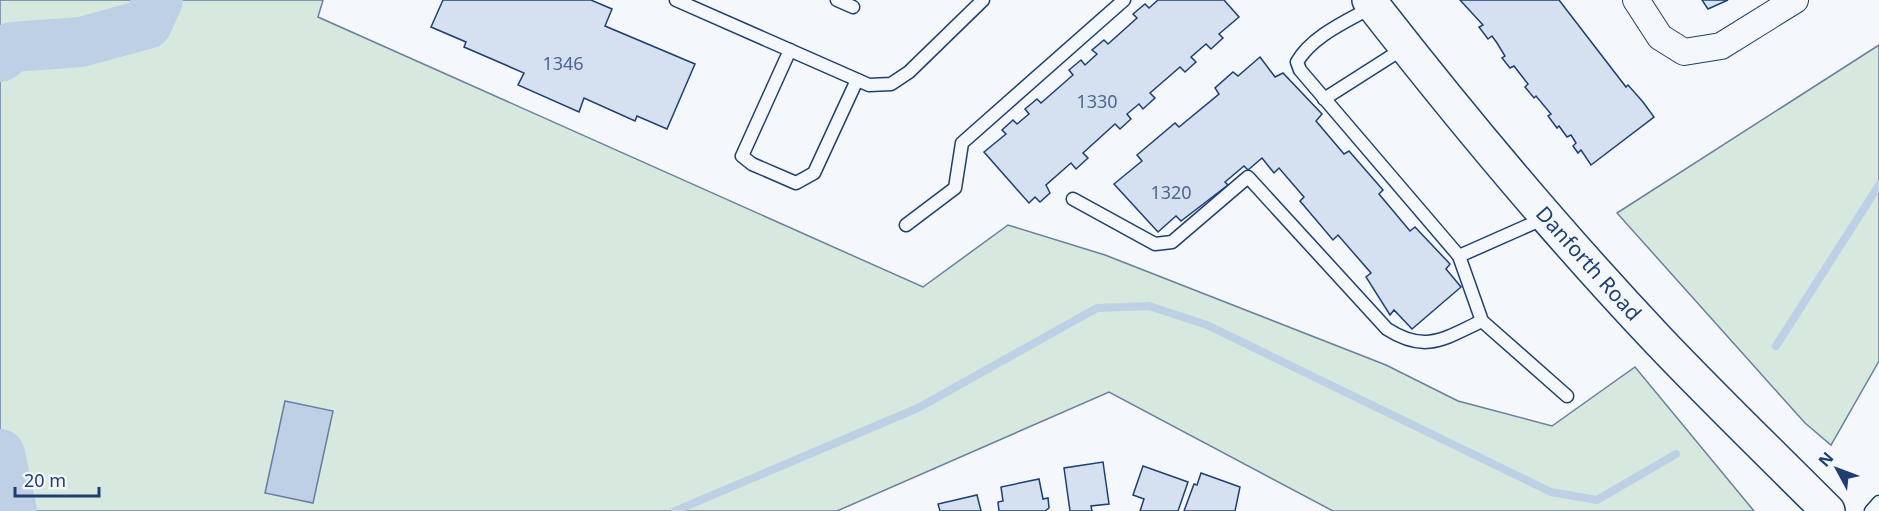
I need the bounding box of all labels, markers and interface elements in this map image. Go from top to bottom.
house number: 1346 [542,51,584,75]
house number: 1330 [1076,89,1118,113]
house number: 1320 [1150,180,1192,204]
street label: Danforth Road [1530,200,1648,326]
north arrow [1807,439,1867,499]
text: N [1813,447,1838,471]
scale bar [15,460,99,498]
text: 20 m [24,468,66,492]

